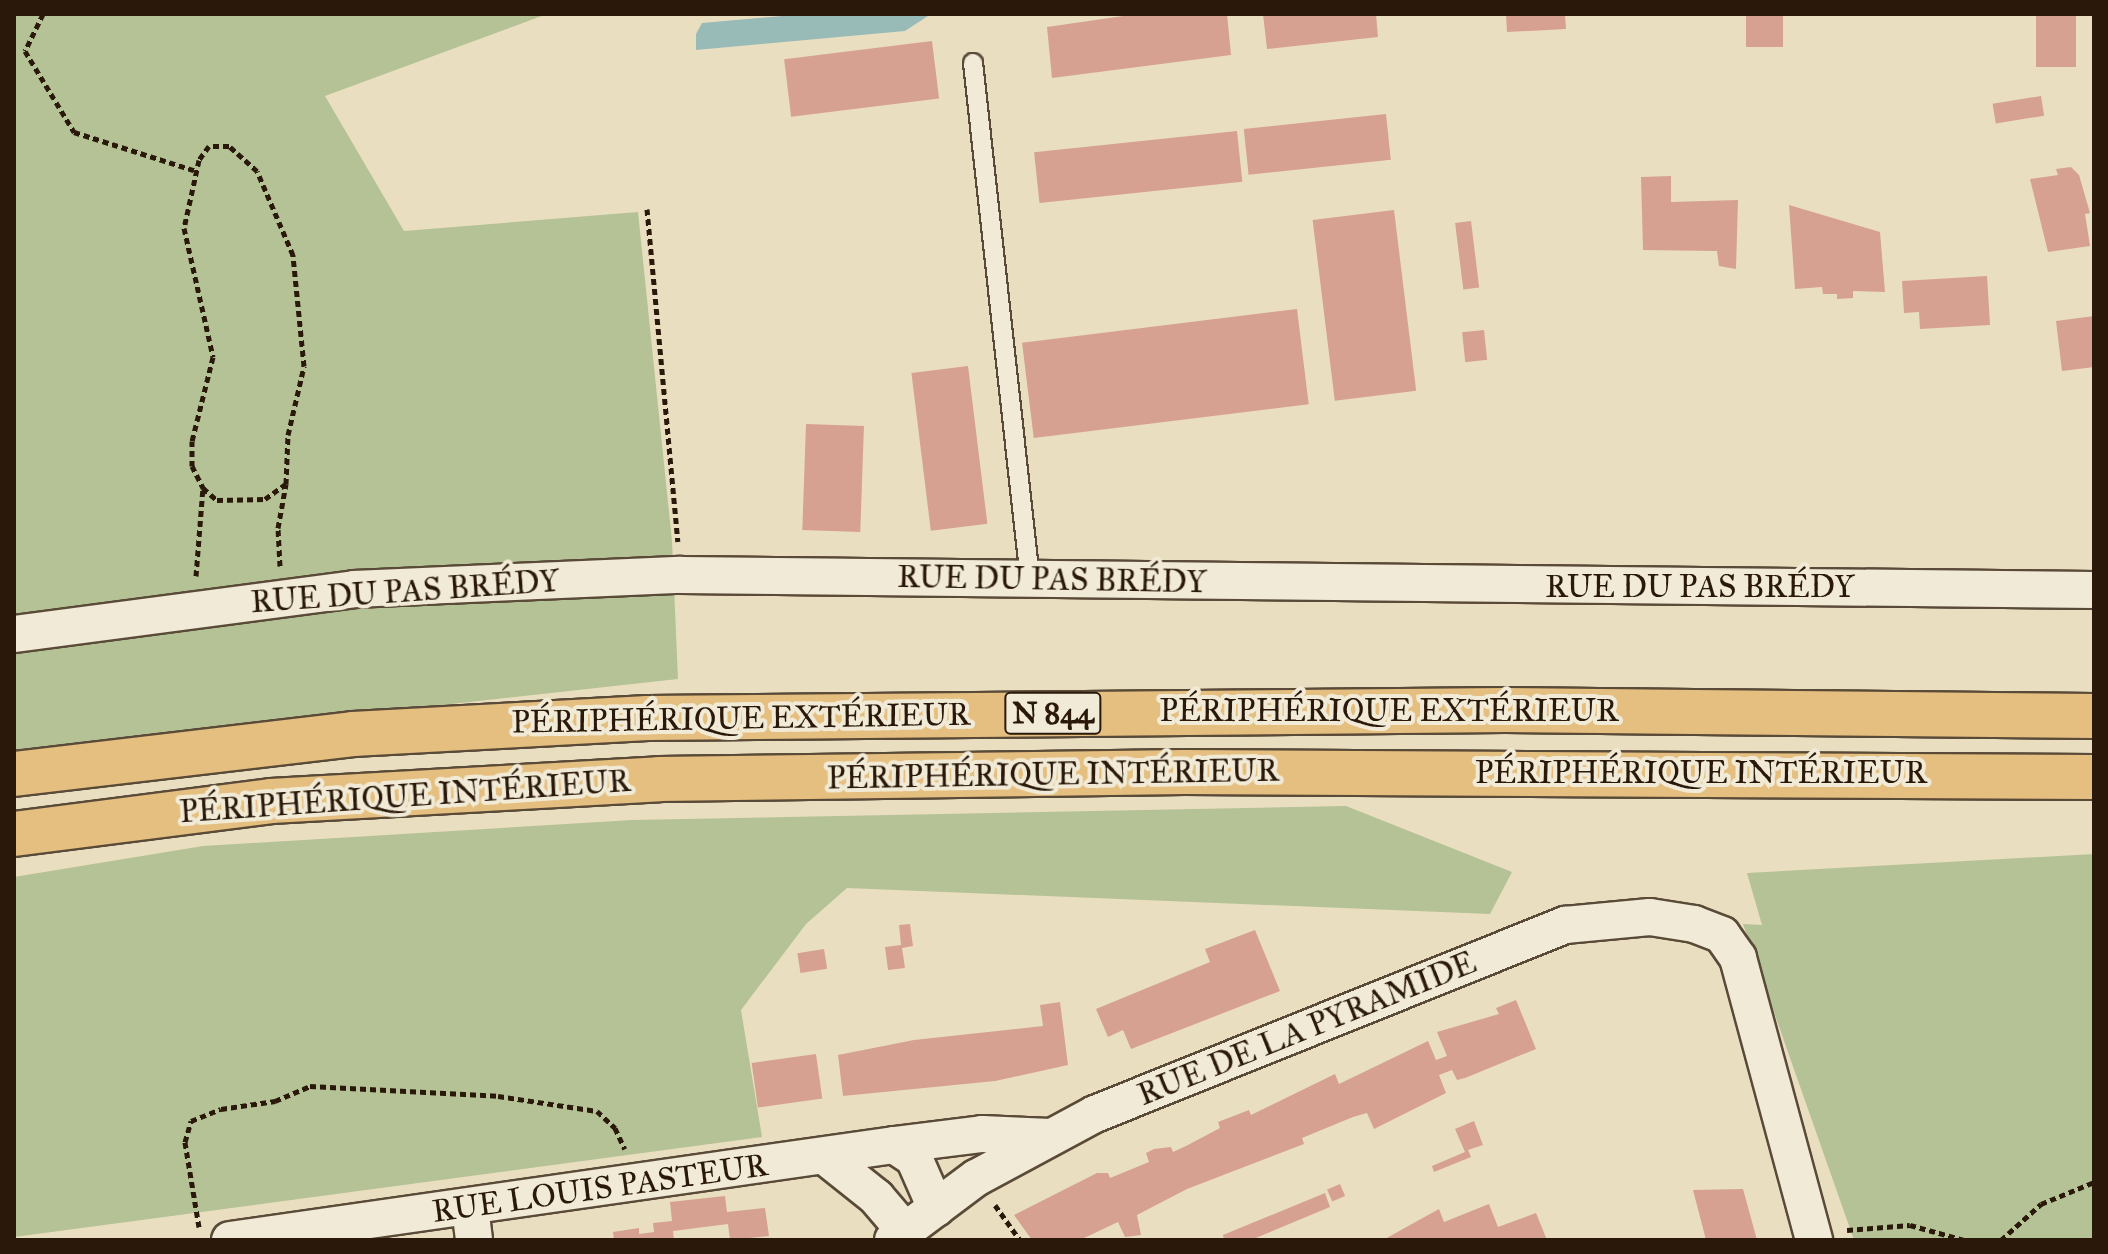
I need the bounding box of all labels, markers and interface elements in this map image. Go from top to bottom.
street label: RUE DU PAS BRÉDY [897,558,1207,602]
street label: RUE DU PAS BRÉDY [249,562,561,622]
street label: RUE DU PAS BRÉDY [1545,568,1855,606]
road number: N 844 [1003,687,1103,739]
street label: PÉRIPHÉRIQUE EXTÉRIEUR [1160,692,1618,730]
street label: PÉRIPHÉRIQUE EXTÉRIEUR [511,696,971,742]
street label: PÉRIPHÉRIQUE INTÉRIEUR [827,752,1279,798]
street label: PÉRIPHÉRIQUE INTÉRIEUR [1475,754,1927,792]
street label: PÉRIPHÉRIQUE INTÉRIEUR [178,762,632,832]
street label: RUE DE LA PYRAMIDE [1132,943,1482,1115]
street label: RUE LOUIS PASTEUR [430,1146,770,1232]

